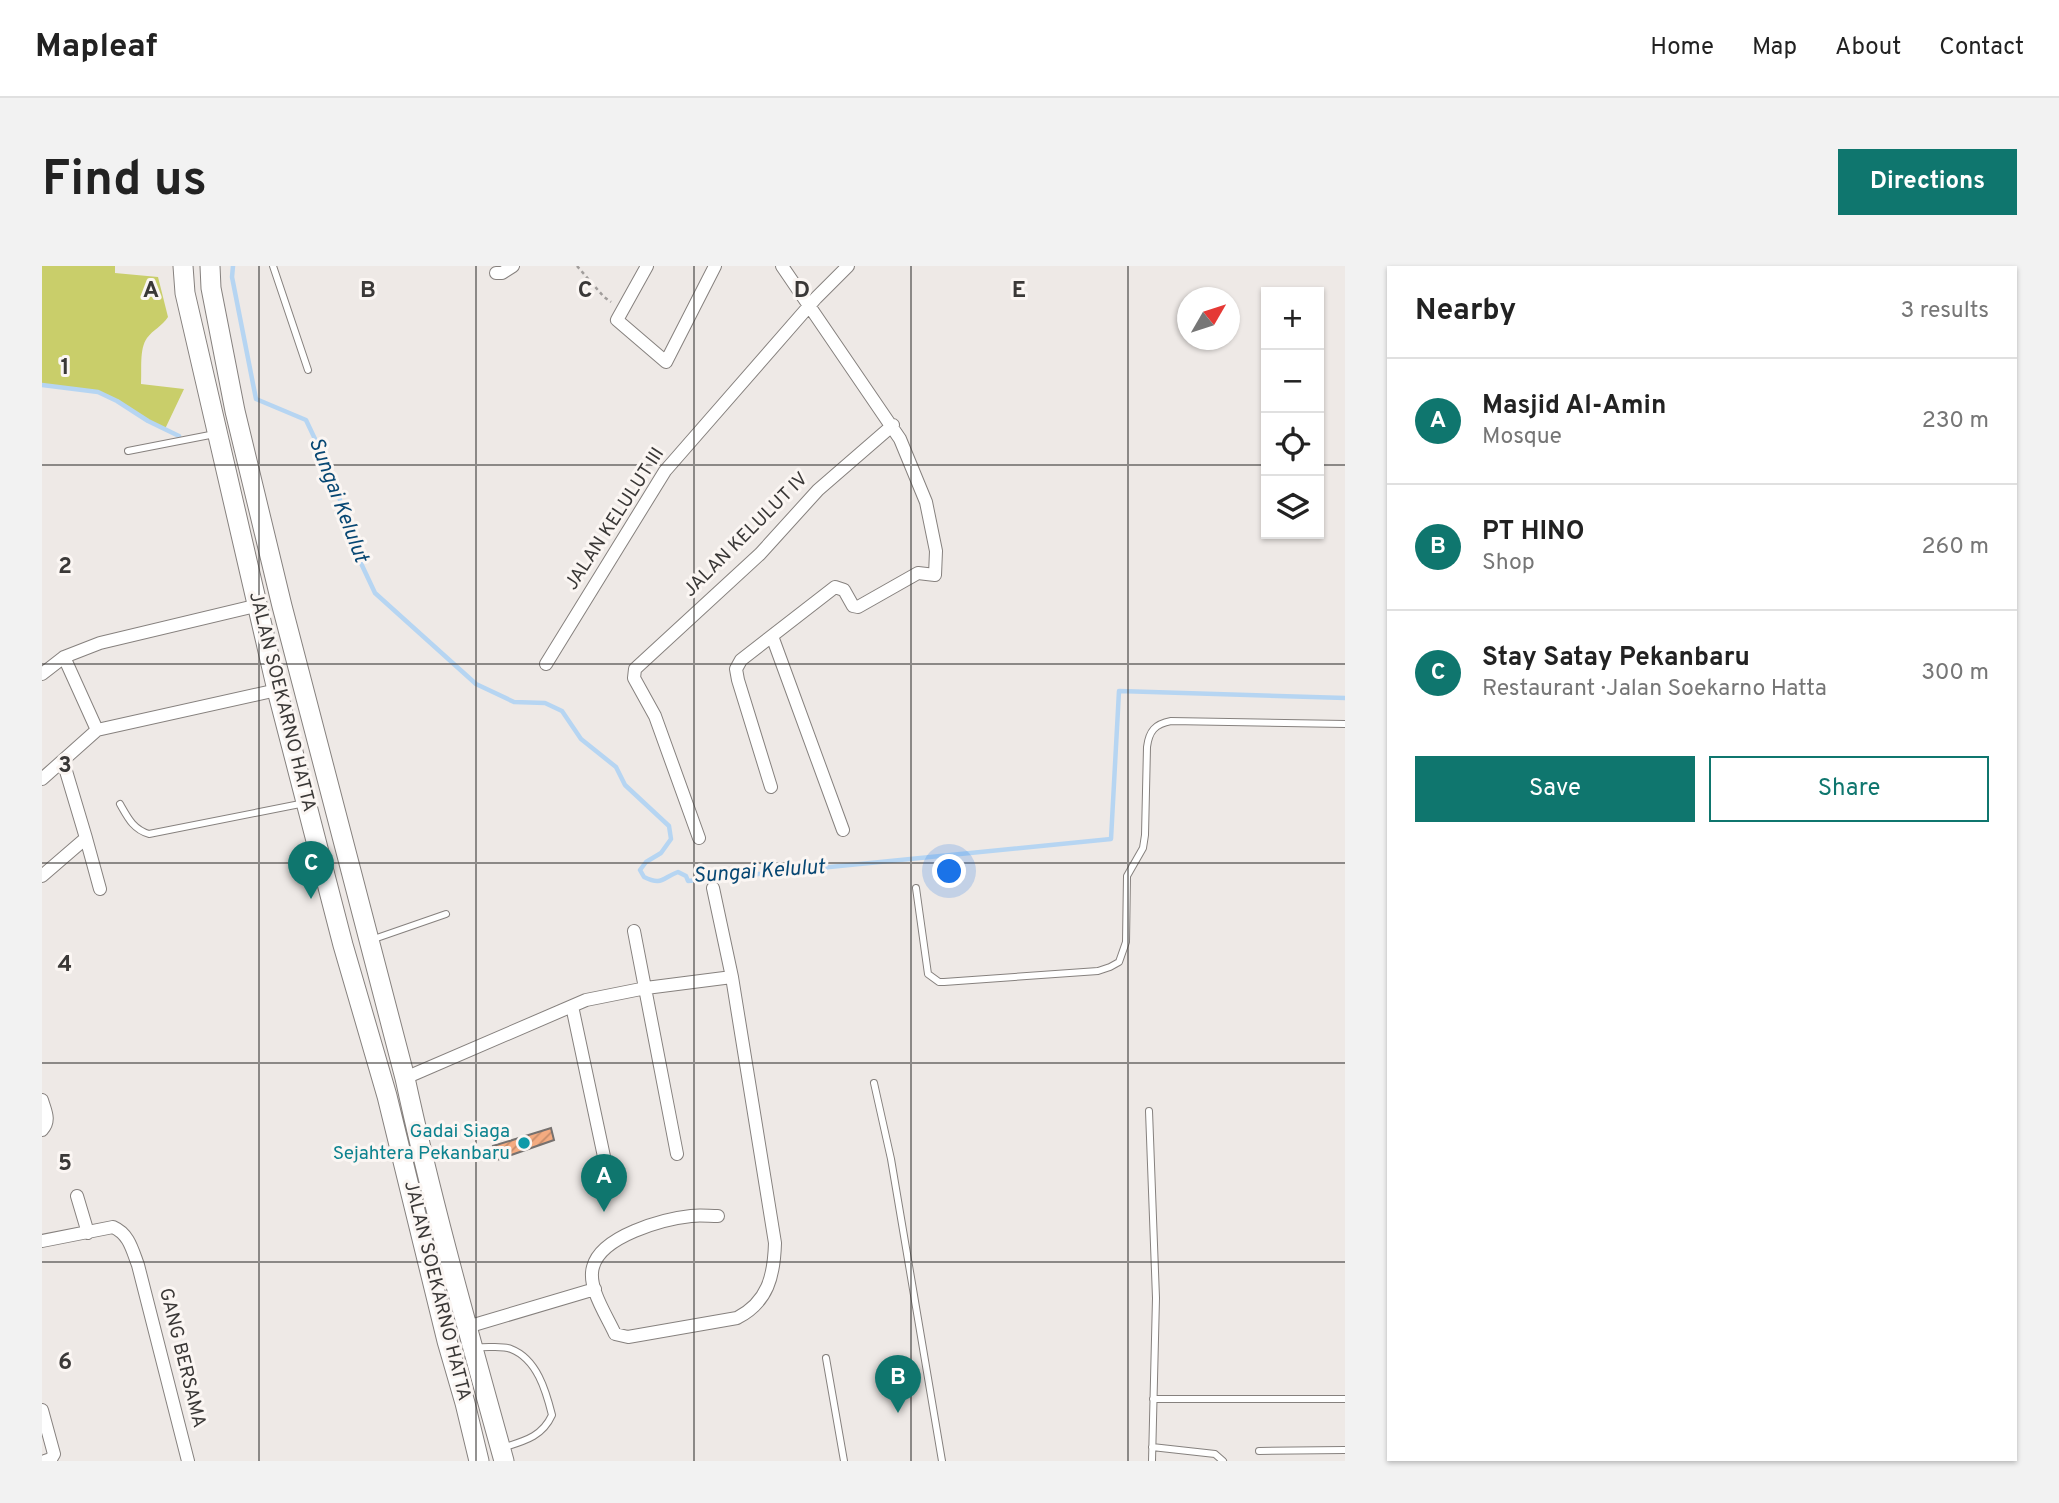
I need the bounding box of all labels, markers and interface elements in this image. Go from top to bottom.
text: Mapleaf [35,27,158,69]
text: Home [1650,33,1714,63]
text: Map [1752,33,1797,63]
text: About [1835,33,1901,63]
text: Contact [1939,33,2024,63]
button: Directions [1838,149,2017,215]
text: Find us [42,151,207,213]
text: A [143,277,159,306]
text: B [360,277,376,306]
text: C [578,277,592,306]
text: D [794,277,810,306]
text: E [1012,277,1026,306]
north arrow [1177,287,1240,350]
map controls [1261,287,1324,539]
button: + [1261,287,1324,350]
text: Nearby [1415,293,1516,330]
text: 3 results [1900,297,1989,326]
button: − [1261,350,1324,413]
text: 1 [60,354,70,383]
text: Masjid Al-Amin [1482,390,1666,423]
text: A [1430,407,1446,436]
text: 230 m [1922,407,1989,436]
button: locate [1261,413,1324,476]
text: Mosque [1482,423,1562,452]
water label: Sungai Kelulut [302,434,375,568]
street label: JALAN KELULUT III [560,443,670,595]
street label: JALAN KELULUT IV [679,468,813,602]
button: layers [1261,476,1324,539]
text: PT HINO [1482,516,1584,549]
text: B [1430,533,1446,562]
text: 260 m [1922,533,1989,562]
text: Shop [1482,549,1535,578]
text: 2 [58,553,72,582]
street label: JALAN SOEKARNO HATTA [243,589,321,815]
text: Stay Satay Pekanbaru [1482,642,1750,675]
text: C [1431,659,1445,688]
text: 300 m [1921,659,1989,688]
text: Restaurant · Jalan Soekarno Hatta [1482,675,1827,704]
text: 3 [58,752,72,781]
button: Save [1415,756,1695,822]
button: Share [1709,756,1989,822]
pin: C [288,841,334,899]
water label: Sungai Kelulut [692,854,827,890]
your location [932,854,966,888]
text: 4 [58,951,72,980]
place label: Gadai Siaga Sejahtera Pekanbaru [333,1120,510,1166]
marker: Gadai Siaga Sejahtera Pekanbaru [516,1135,532,1151]
text: 5 [58,1150,72,1179]
pin: A [581,1154,627,1212]
street label: JALAN SOEKARNO HATTA [398,1178,476,1404]
street label: GANG BERSAMA [153,1286,211,1430]
text: 6 [58,1349,72,1378]
pin: B [875,1355,921,1413]

